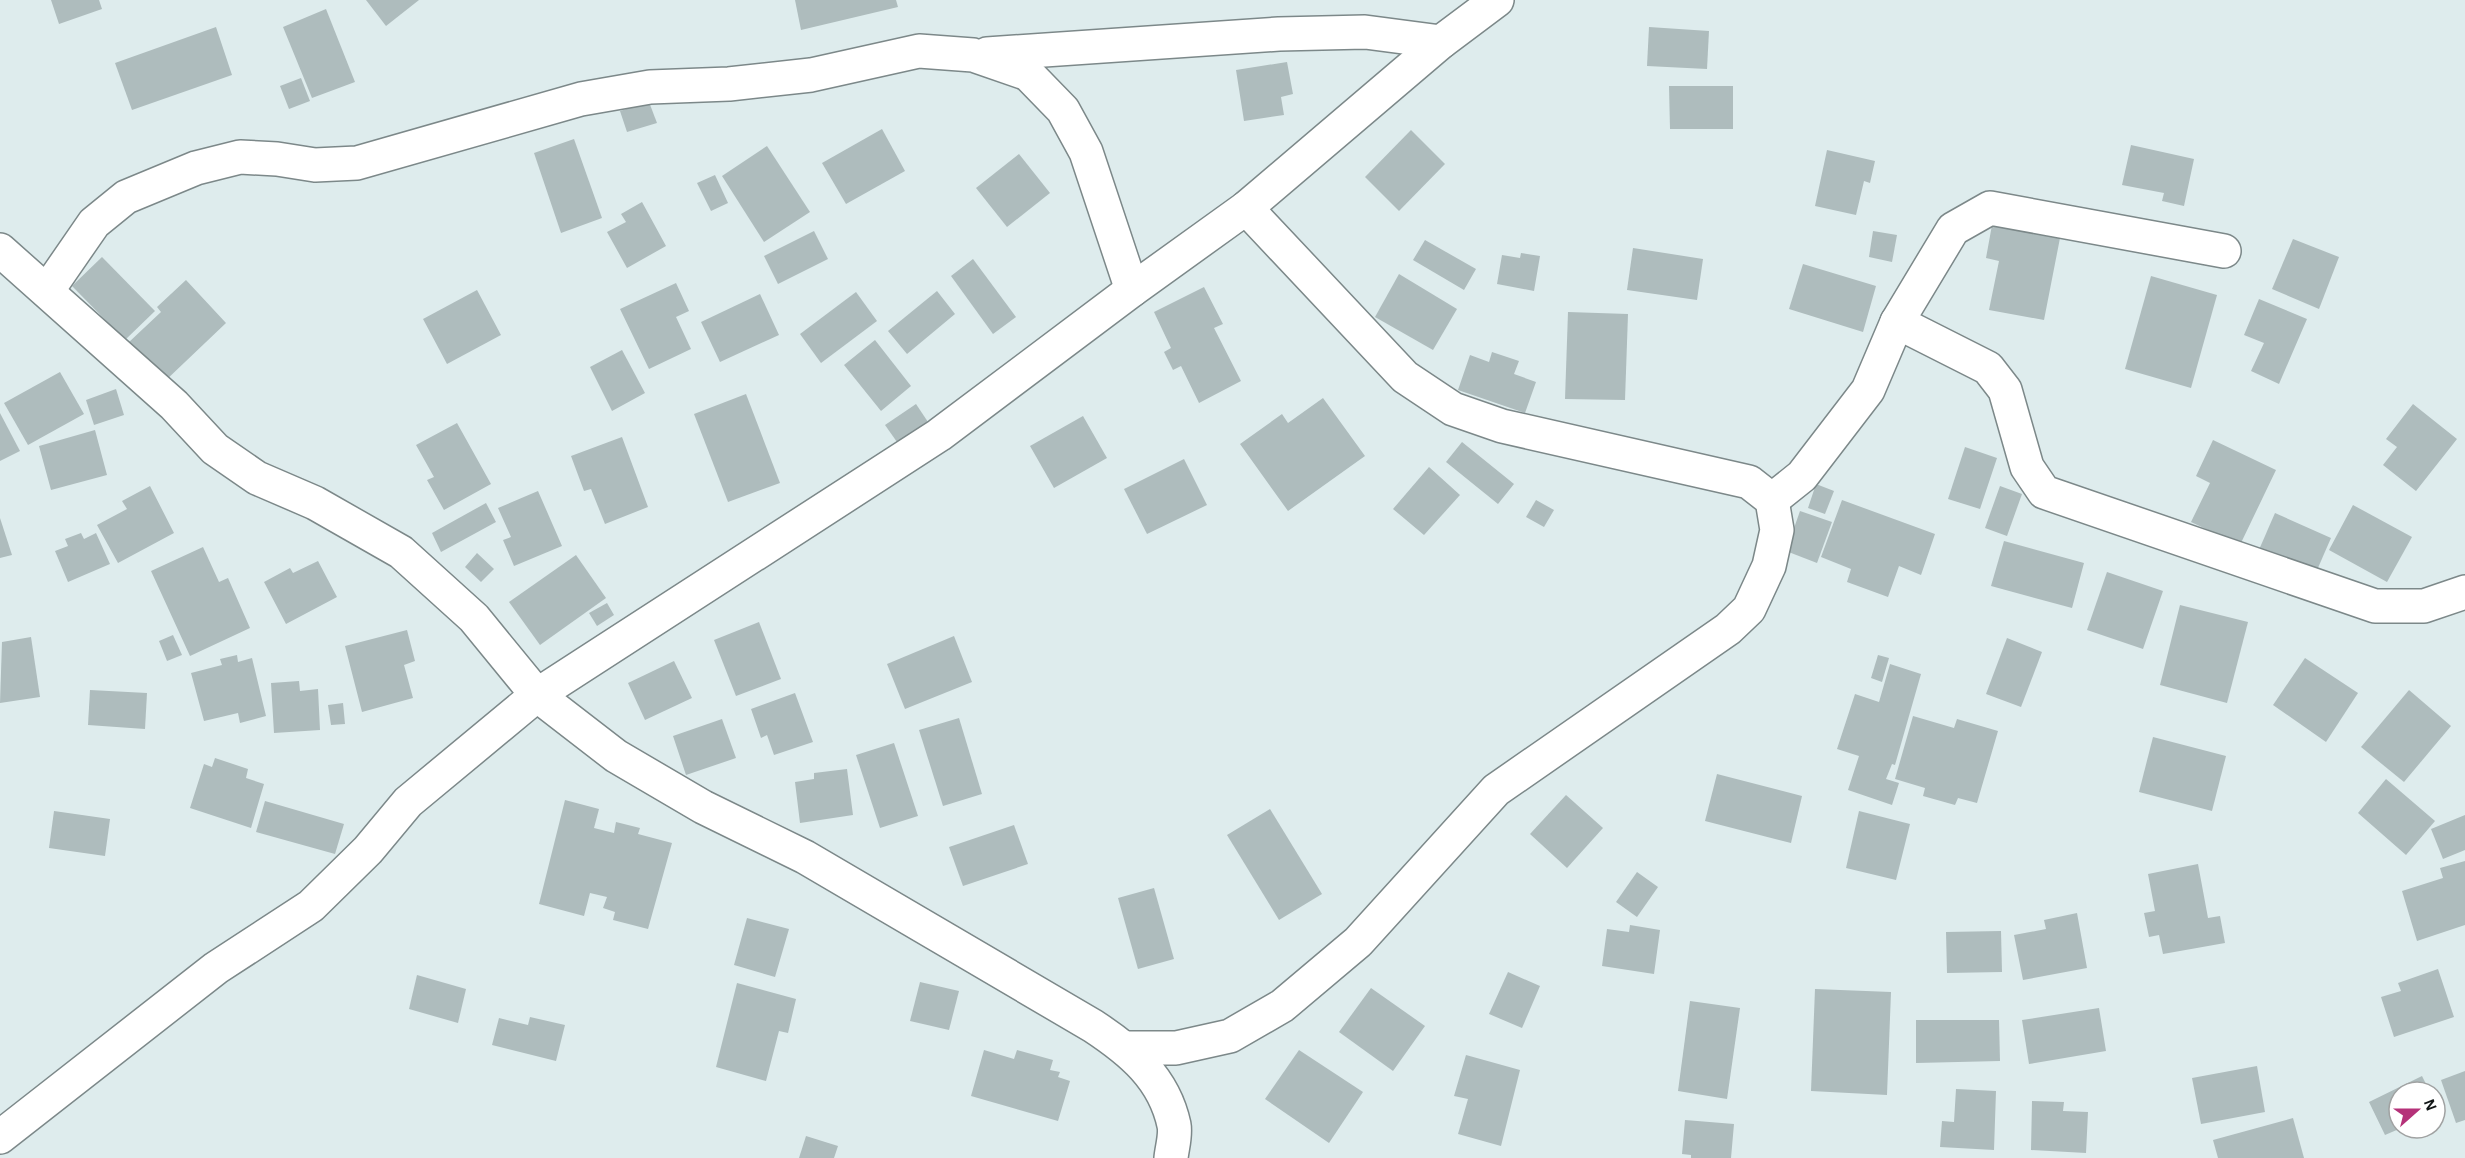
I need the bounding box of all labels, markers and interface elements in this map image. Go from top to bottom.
north arrow [2387,1080,2447,1140]
text: N [2421,1097,2440,1113]

